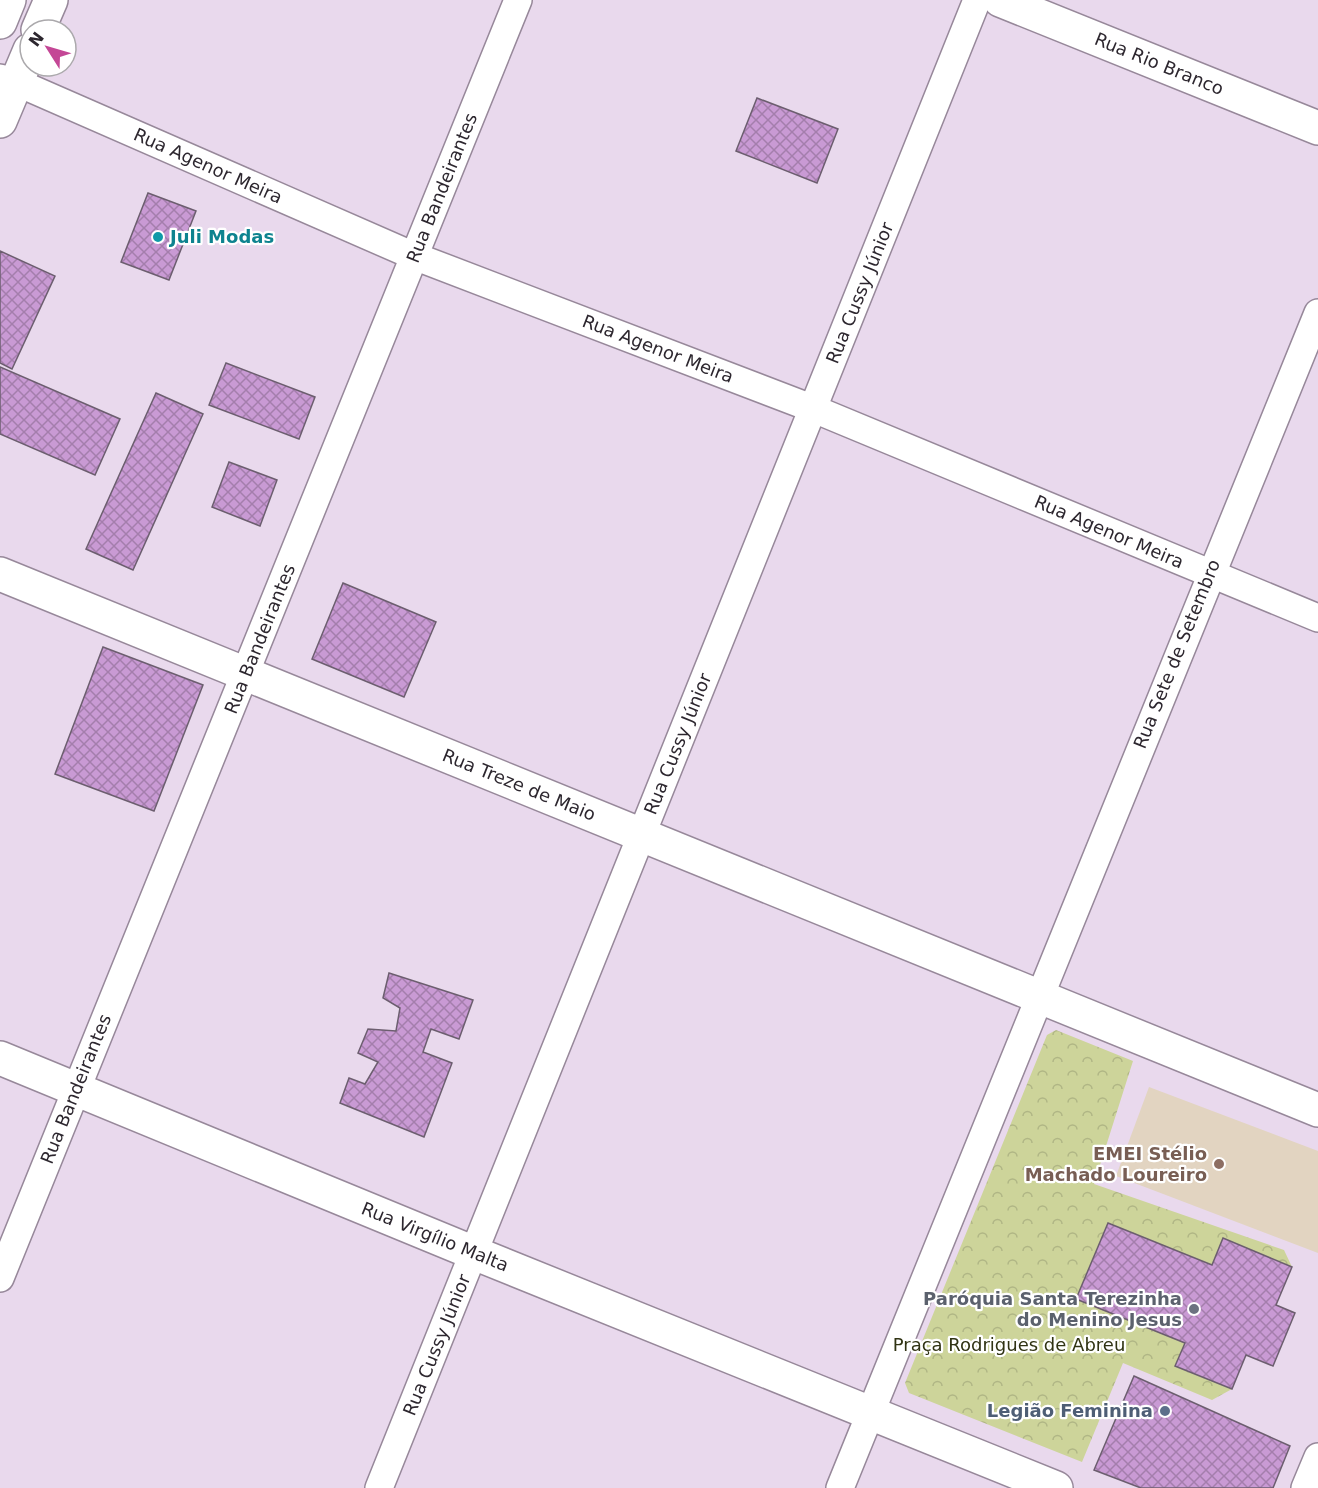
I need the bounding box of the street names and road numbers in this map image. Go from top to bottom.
street label: Rua Rio Branco [1092,28,1227,99]
street label: Rua Bandeirantes [402,110,481,266]
street label: Rua Agenor Meira [131,123,286,208]
street label: Rua Cussy Júnior [822,219,898,367]
street label: Rua Agenor Meira [580,310,737,387]
street label: Rua Agenor Meira [1031,491,1187,573]
street label: Rua Sete de Setembro [1129,556,1224,751]
street label: Rua Bandeirantes [220,561,299,717]
street label: Rua Cussy Júnior [640,670,716,818]
street label: Rua Treze de Maio [440,744,599,825]
street label: Rua Bandeirantes [36,1011,115,1167]
street label: Rua Virgílio Malta [359,1197,512,1276]
street label: Rua Cussy Júnior [399,1271,475,1419]

